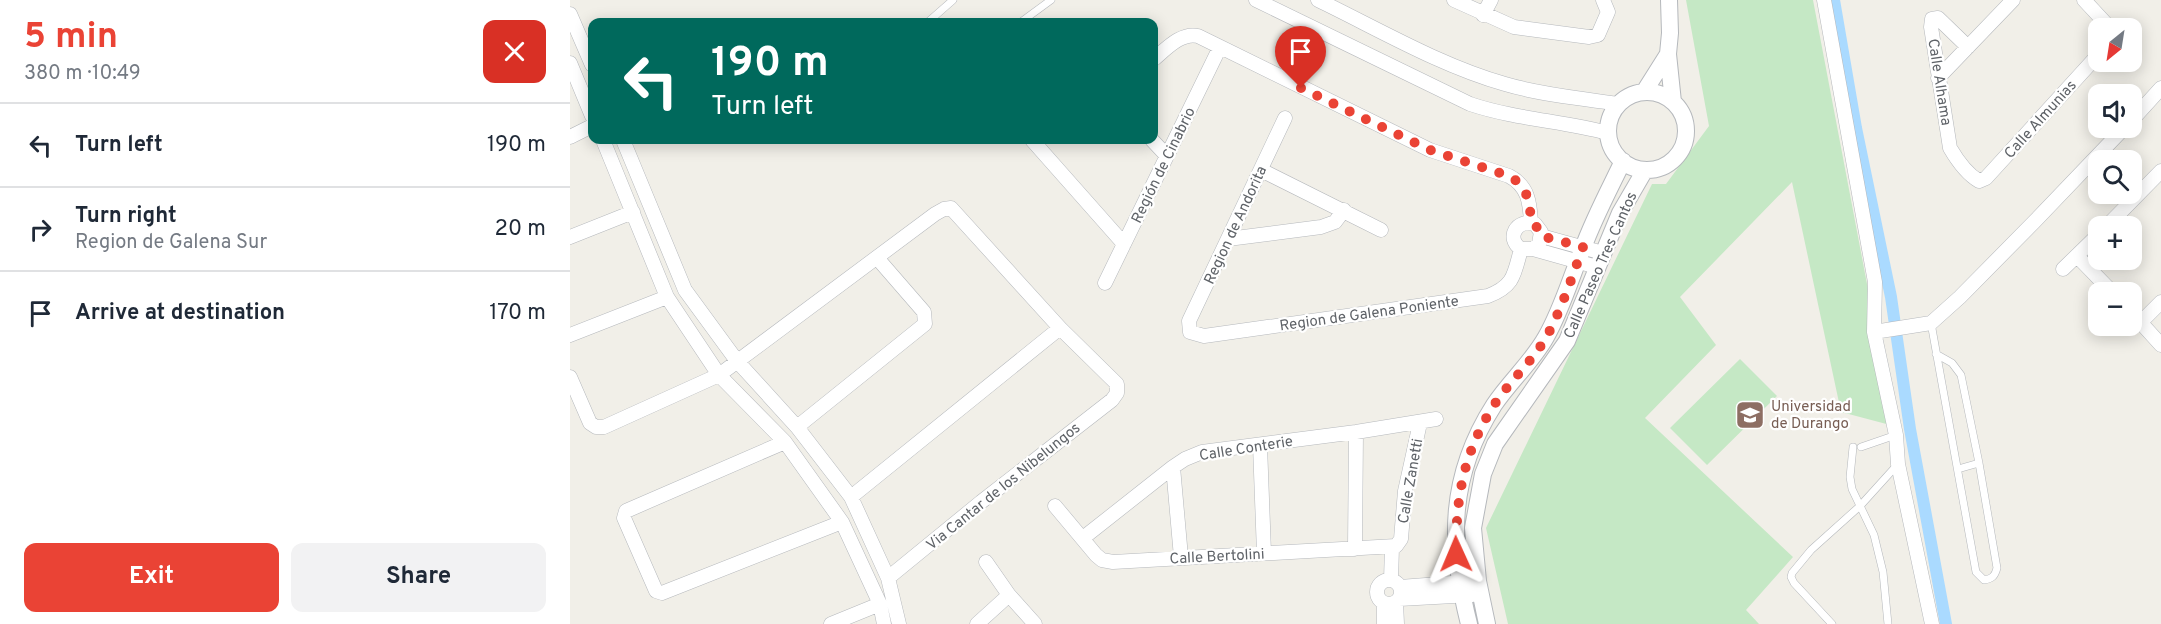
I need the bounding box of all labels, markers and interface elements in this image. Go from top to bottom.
text: 5 min [24,15,118,61]
north arrow [2088,18,2142,72]
map controls [2088,18,2142,336]
button: close [483,20,546,83]
pin [1275,26,1326,88]
icon: arrive [1284,35,1317,68]
street label: Calle Alhama [1922,37,1955,127]
text: 190 m [711,38,829,91]
icon: left [612,42,690,120]
text: 380 m · 10:49 [24,61,141,87]
street label: Calle Almunias [2001,77,2081,163]
button: sound [2088,84,2142,138]
text: Turn left [711,90,813,124]
street label: Región de Cinabrio [1128,105,1201,227]
icon: left [24,129,57,162]
text: Turn left [75,132,163,159]
text: 190 m [487,132,546,159]
button: search [2088,150,2142,204]
street label: Region de Andorita [1201,163,1272,288]
street label: Calle Paseo Tres Cantos [1560,189,1642,342]
text: Turn right [75,203,177,230]
icon: right [24,213,57,246]
text: 20 m [495,216,546,243]
button: + [2088,216,2142,270]
text: Region de Galena Sur [75,230,267,256]
button: − [2088,282,2142,336]
street label: Region de Galena Poniente [1278,292,1460,336]
icon: arrive [24,297,57,330]
text: Arrive at destination [75,300,285,327]
text: 170 m [489,300,546,327]
place label: Universidad de Durango [1771,398,1851,434]
school or university icon: Universidad de Durango [1734,399,1766,431]
street label: Via Cantar de los Nibelungos [923,419,1085,555]
street label: Calle Conterie [1198,433,1295,466]
street label: Calle Zanetti [1395,437,1428,525]
position arrow [1424,522,1488,586]
button: Exit [24,543,279,612]
button: Share [291,543,546,612]
street label: Calle Bertolini [1169,546,1265,569]

